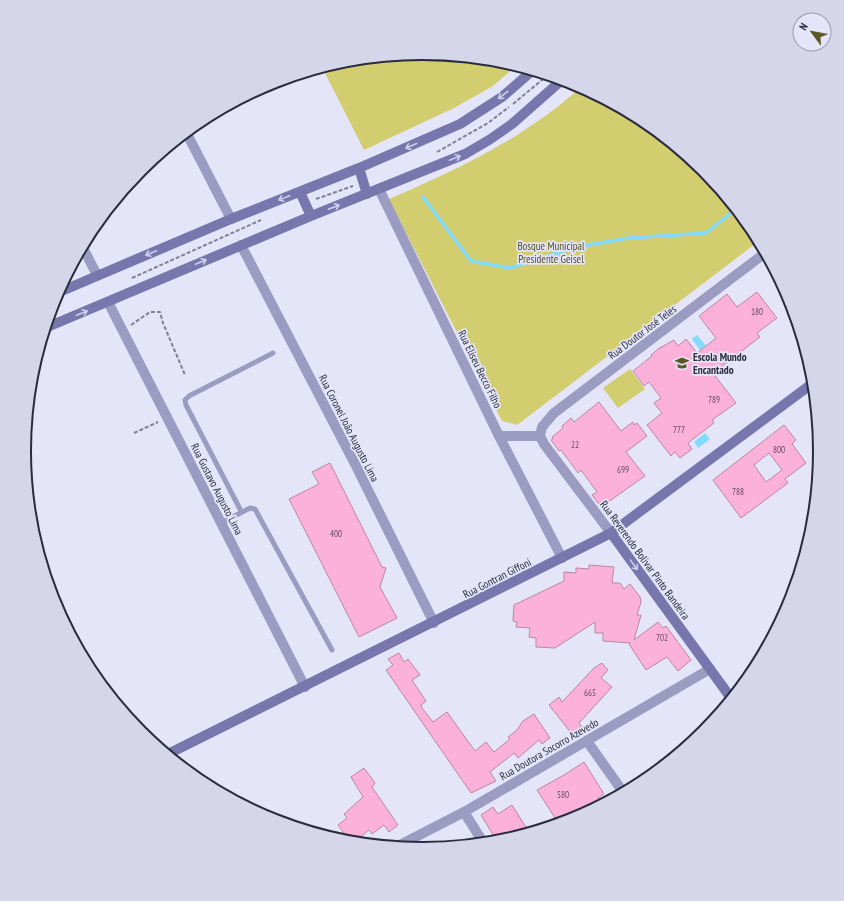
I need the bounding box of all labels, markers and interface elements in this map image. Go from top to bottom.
north arrow [792,12,832,52]
text: N [796,20,811,33]
one-way arrow [498,91,509,100]
one-way arrow [405,142,417,150]
one-way arrow [448,154,460,161]
one-way arrow [278,195,290,203]
one-way arrow [328,202,340,210]
park label: Bosque Municipal Presidente Geisel [517,239,585,266]
one-way arrow [145,250,157,257]
one-way arrow [195,258,207,265]
street label: Rua Doutor José Teles [605,302,679,362]
house number: 180 [751,306,763,317]
one-way arrow [75,308,87,316]
street label: Rua Eliseu Becco Filho [455,328,505,411]
place label: Escola Mundo Encantado [693,350,747,377]
school or university icon: Escola Mundo Encantado [674,355,690,371]
street label: Rua Coronel João Augusto Lima [316,372,382,484]
house number: 789 [708,394,720,405]
house number: 777 [673,424,685,435]
house number: 22 [571,439,579,450]
street label: Rua Gustavo Augusto Lima [188,441,246,537]
house number: 800 [773,444,785,455]
house number: 699 [617,464,629,475]
house number: 788 [732,486,744,497]
street label: Rua Reverendo Bolivar Pinto Bandeira [597,498,693,622]
house number: 400 [330,528,342,539]
street label: Rua Gontran Giffoni [461,555,533,601]
one-way arrow [630,559,638,570]
house number: 702 [656,632,668,643]
house number: 665 [584,687,596,698]
street label: Rua Doutora Socorro Azevedo [497,715,601,783]
house number: 580 [557,789,569,800]

